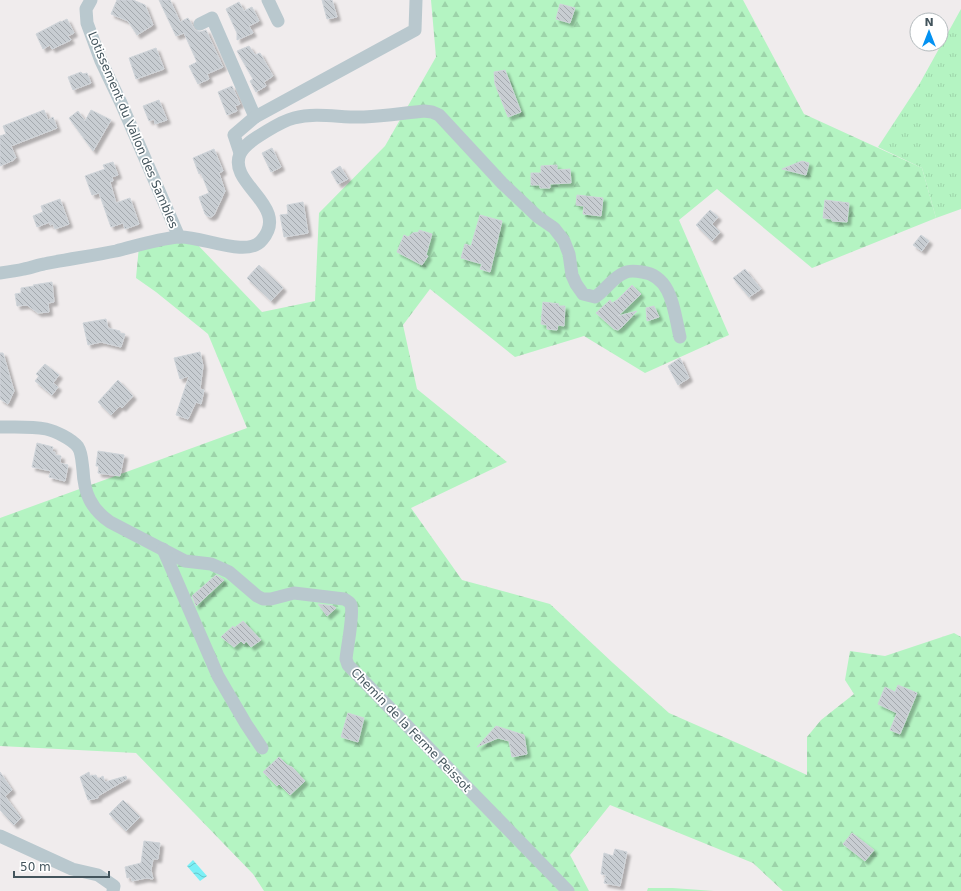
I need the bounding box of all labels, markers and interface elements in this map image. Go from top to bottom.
north arrow [909,12,949,52]
text: N [924,16,934,29]
street label: Lotissement du Vallon des Sambles [85,30,181,230]
street label: Chemin de la Ferme Peissot [348,665,474,795]
scale bar [14,853,109,879]
text: 50 m [20,860,51,874]

